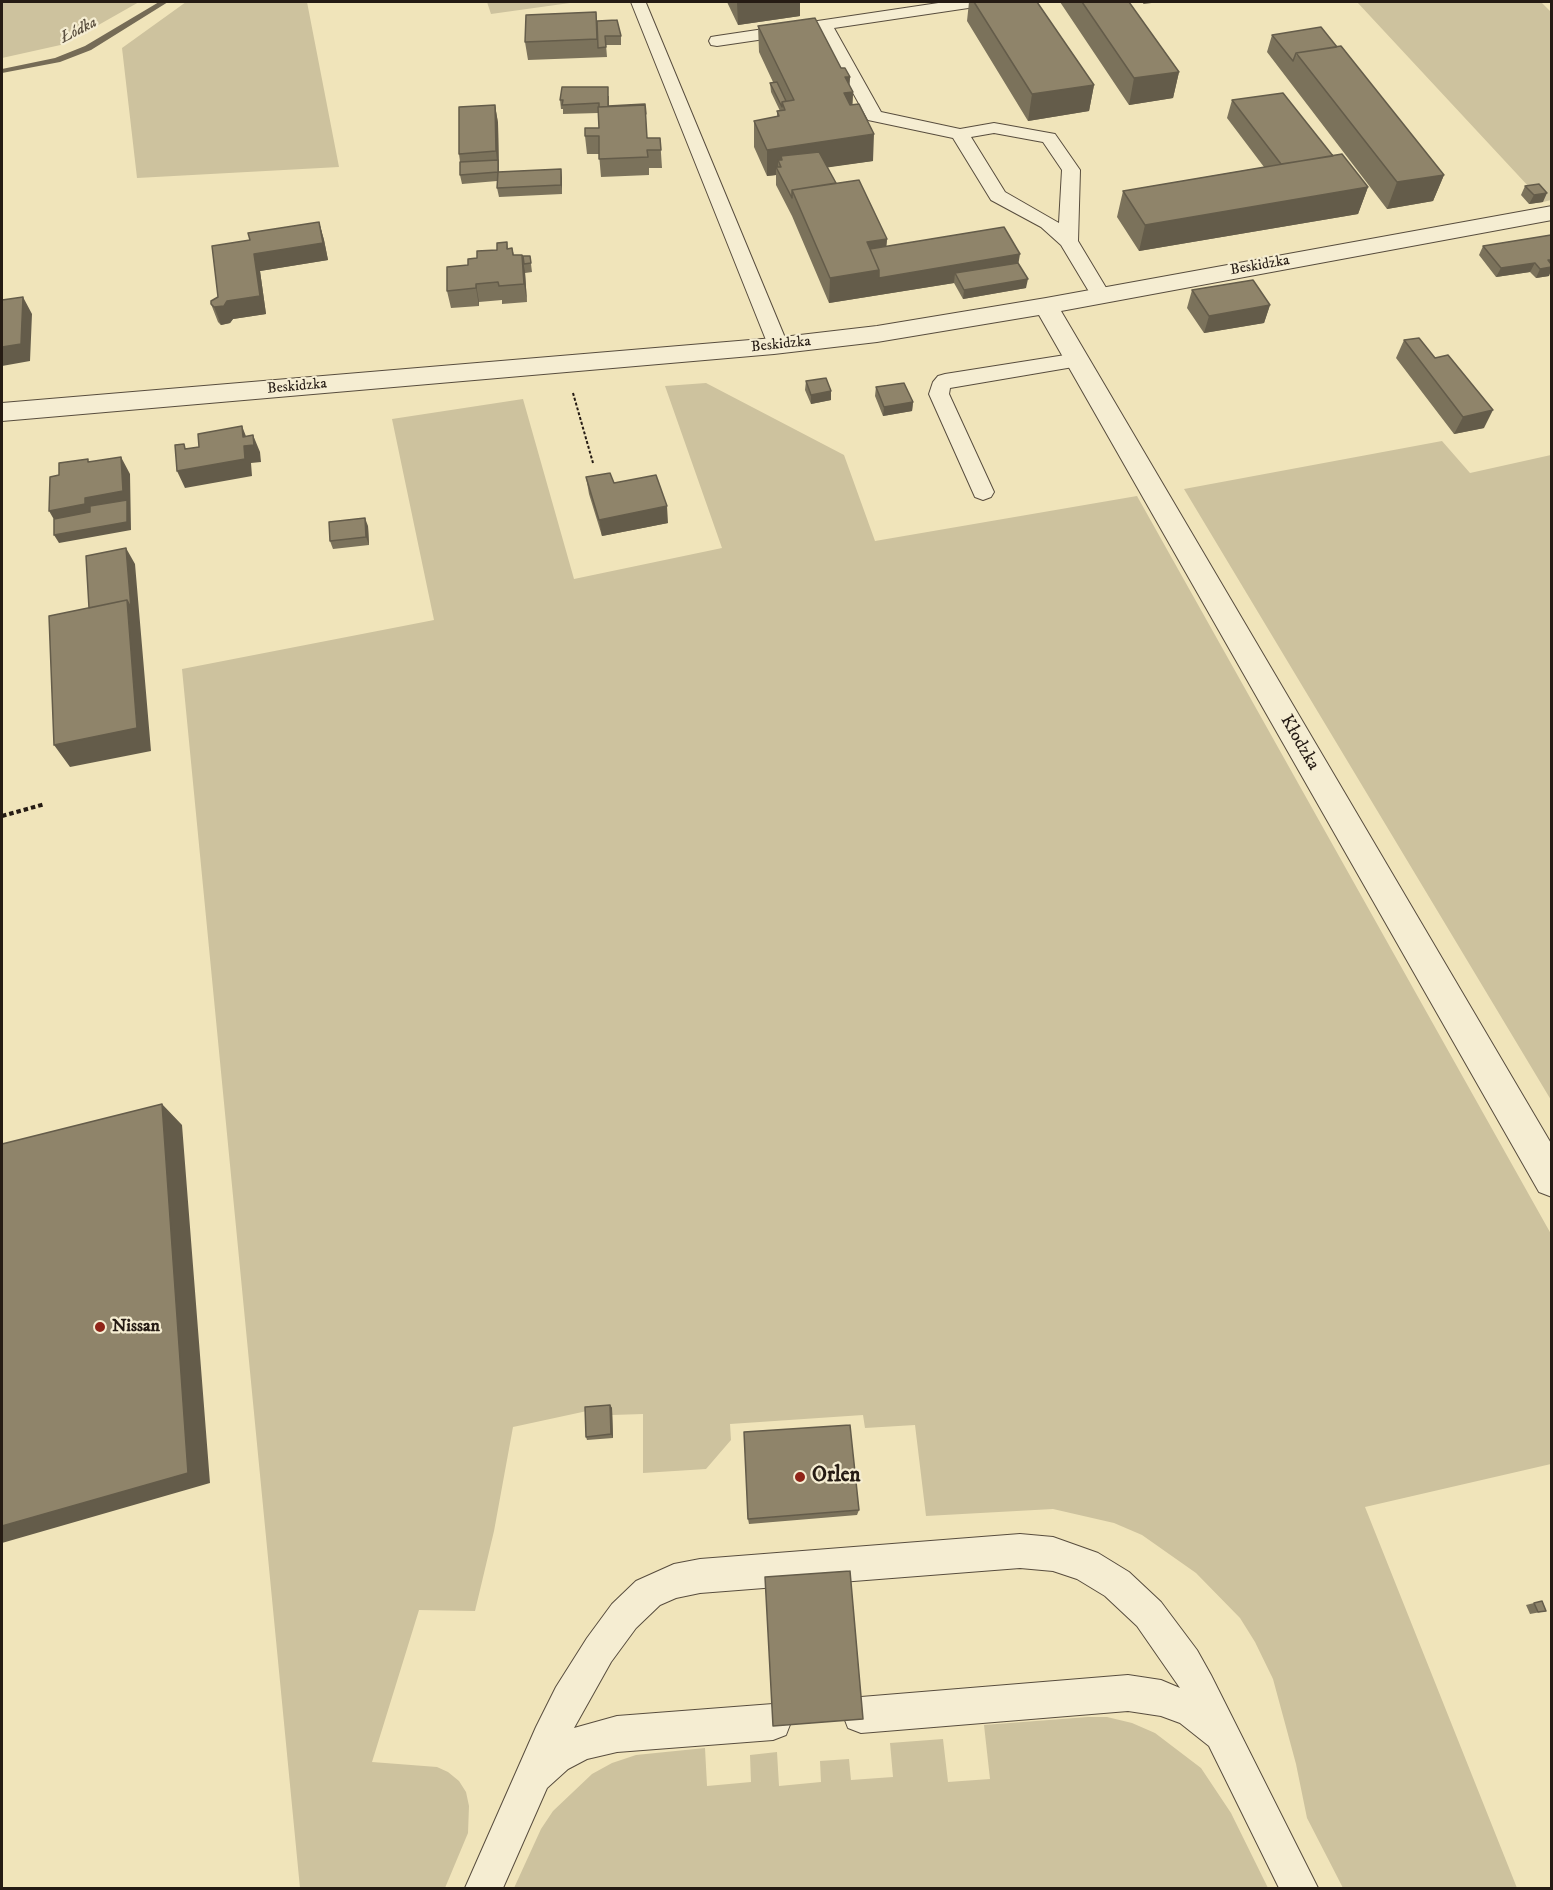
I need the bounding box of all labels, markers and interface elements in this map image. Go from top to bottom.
water label: Łódka [57,14,101,48]
street label: Beskidzka [1229,252,1291,280]
street label: Beskidzka [750,333,812,357]
street label: Beskidzka [266,375,328,399]
street label: Kłodzka [1275,712,1323,774]
place label: Nissan [112,1316,160,1338]
marker: Nissan [93,1320,107,1334]
place label: Orlen [812,1464,860,1490]
marker: Orlen [793,1470,807,1484]

